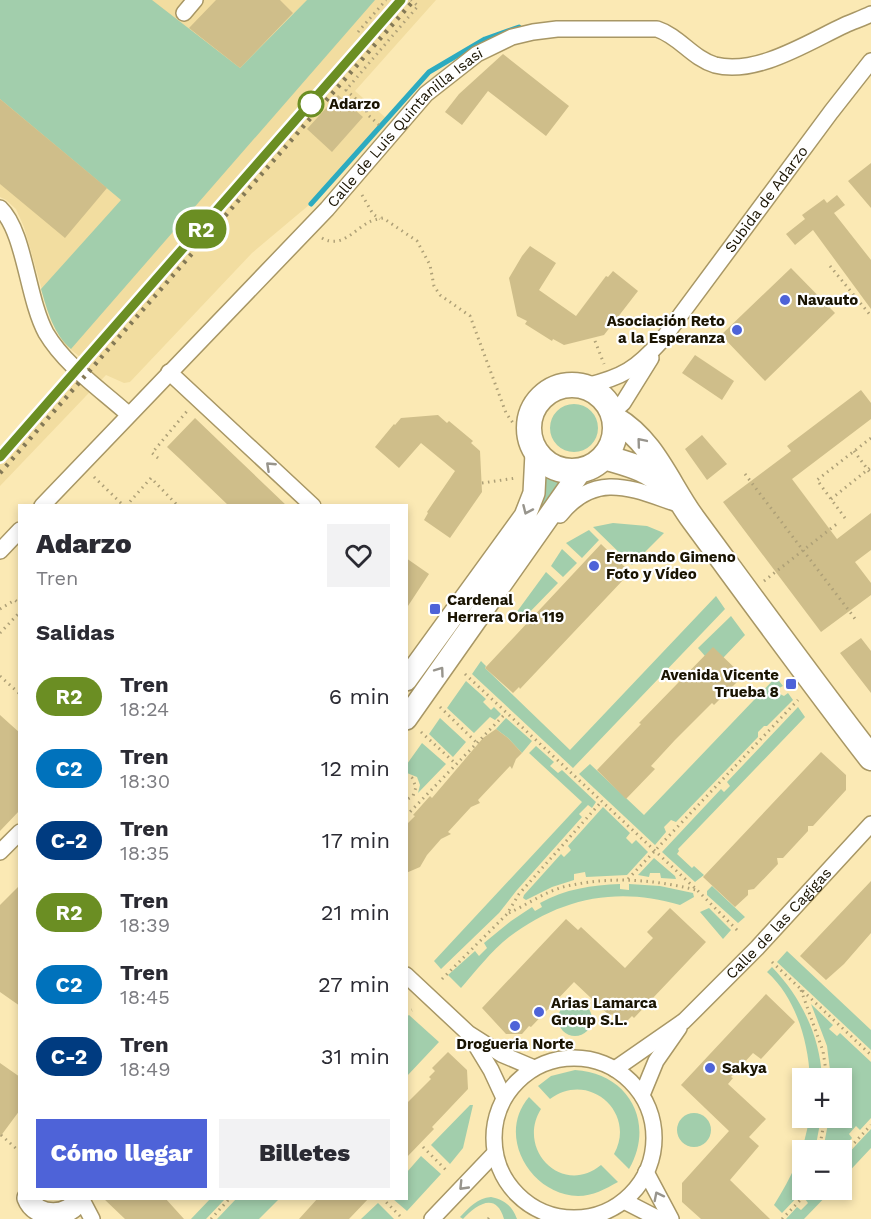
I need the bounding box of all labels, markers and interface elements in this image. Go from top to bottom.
street label: Calle de Luis Quintanilla Isasi [323,44,486,211]
marker: Adarzo [298,91,324,117]
place label: Adarzo [329,95,380,113]
street label: Subida de Adarzo [721,142,812,256]
line badge: R2 [174,210,228,248]
text: R2 [188,217,215,242]
place label: Navauto [797,291,858,309]
marker: Navauto [778,293,792,307]
place label: Asociación Reto a la Esperanza [607,312,725,347]
marker: Asociación Reto a la Esperanza [730,323,744,337]
one-way arrow [638,438,649,449]
one-way arrow [267,462,277,473]
one-way arrow [522,504,534,515]
button: heart [327,524,390,587]
text: Adarzo [36,527,132,560]
place label: Fernando Gimeno Foto y Vídeo [606,548,736,583]
marker: Fernando Gimeno Foto y Vídeo [587,559,601,573]
text: Tren [36,566,78,590]
place label: Cardenal Herrera Oria 119 [447,591,564,626]
marker: Cardenal Herrera Oria 119 [428,602,442,616]
text: Salidas [36,620,115,645]
place label: Avenida Vicente Trueba 8 [661,666,779,701]
one-way arrow [433,667,444,678]
text: Tren [120,672,169,697]
marker: Avenida Vicente Trueba 8 [784,677,798,691]
text: R2 [56,684,83,709]
text: 6 min [329,684,390,709]
text: 18:24 [120,697,169,721]
text: Tren [120,744,169,769]
text: C2 [56,756,82,781]
text: 12 min [321,756,390,781]
text: 18:30 [120,769,170,793]
text: Tren [120,816,169,841]
text: C-2 [51,828,87,853]
text: 17 min [322,828,390,853]
text: 18:35 [120,841,169,865]
street label: Calle de las Cagigas [722,864,835,983]
text: Tren [120,888,169,913]
text: R2 [56,900,83,925]
text: 21 min [321,900,390,925]
text: 18:39 [120,913,170,937]
text: Tren [120,960,169,985]
text: C2 [56,972,82,997]
text: 27 min [318,972,390,997]
text: 18:45 [120,985,170,1009]
place label: Arias Lamarca Group S.L. [551,994,657,1029]
marker: Arias Lamarca Group S.L. [532,1005,546,1019]
marker: Drogueria Norte [508,1019,522,1033]
text: Tren [120,1032,169,1057]
place label: Drogueria Norte [456,1035,574,1053]
text: C-2 [51,1044,87,1069]
text: 31 min [321,1044,390,1069]
text: 18:49 [120,1057,171,1081]
place label: Sakya [722,1059,767,1077]
marker: Sakya [703,1061,717,1075]
map controls [792,1068,852,1200]
button: + [792,1068,852,1128]
button: Cómo llegar [36,1119,207,1188]
button: Billetes [219,1119,390,1188]
button: − [792,1140,852,1200]
one-way arrow [459,1180,470,1190]
one-way arrow [654,1191,666,1202]

